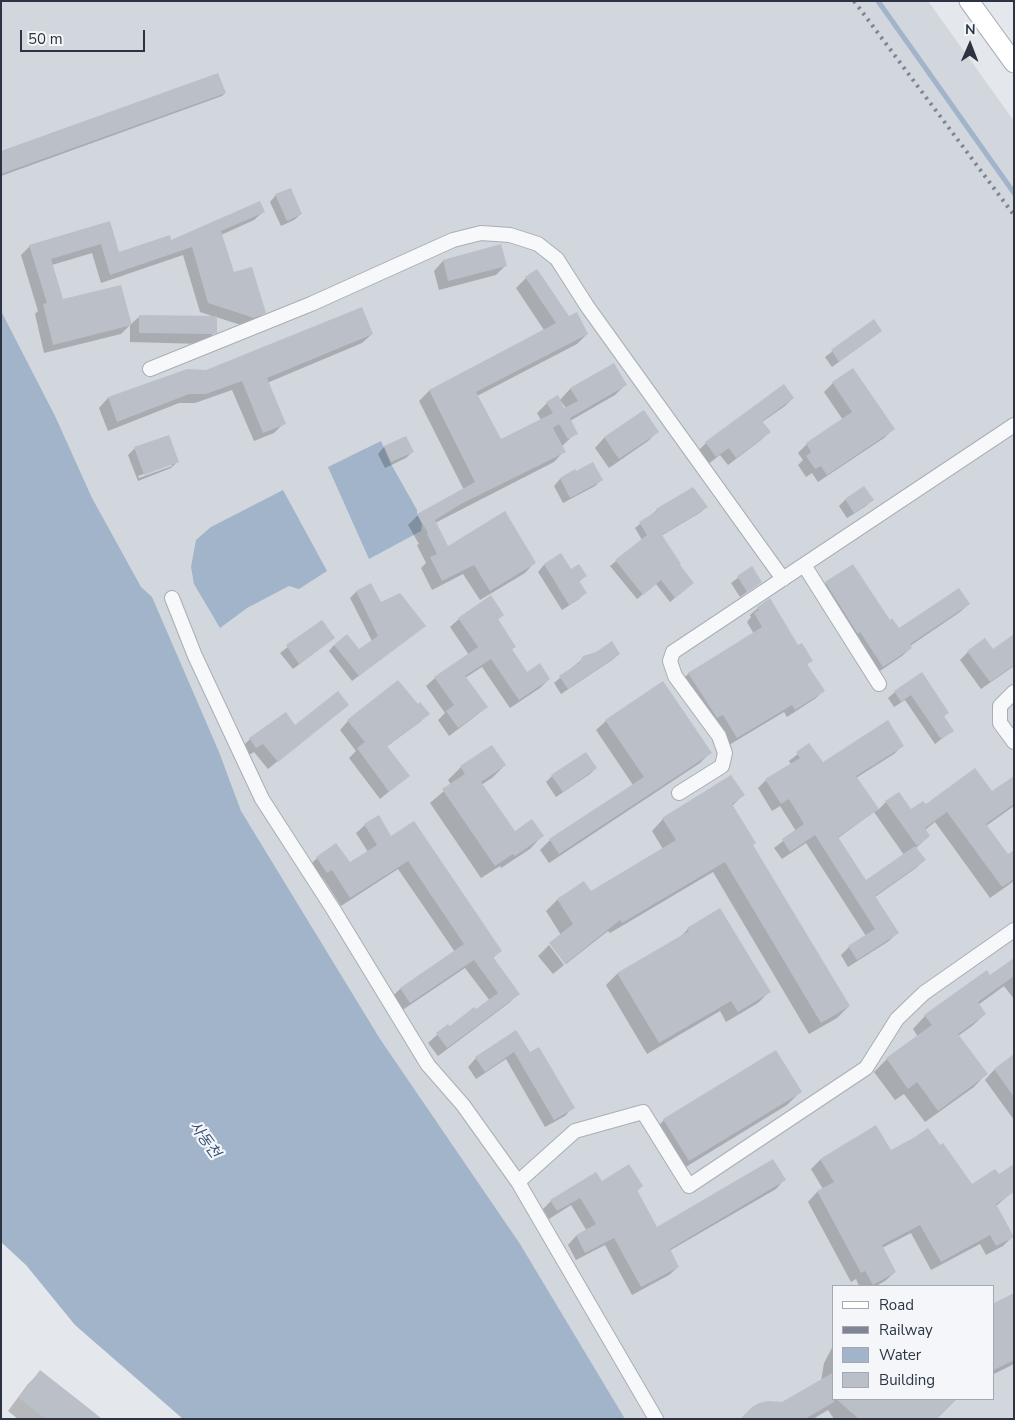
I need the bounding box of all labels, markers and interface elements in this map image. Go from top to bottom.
scale bar [22,20,148,52]
north arrow [945,20,995,70]
text: N [965,20,976,39]
text: 50 m [28,29,63,49]
water label: 사동천 [185,1118,223,1162]
legend [832,1285,995,1400]
text: Road [879,1295,914,1315]
text: Railway [879,1320,933,1340]
text: Water [879,1345,921,1365]
text: Building [879,1370,935,1390]

